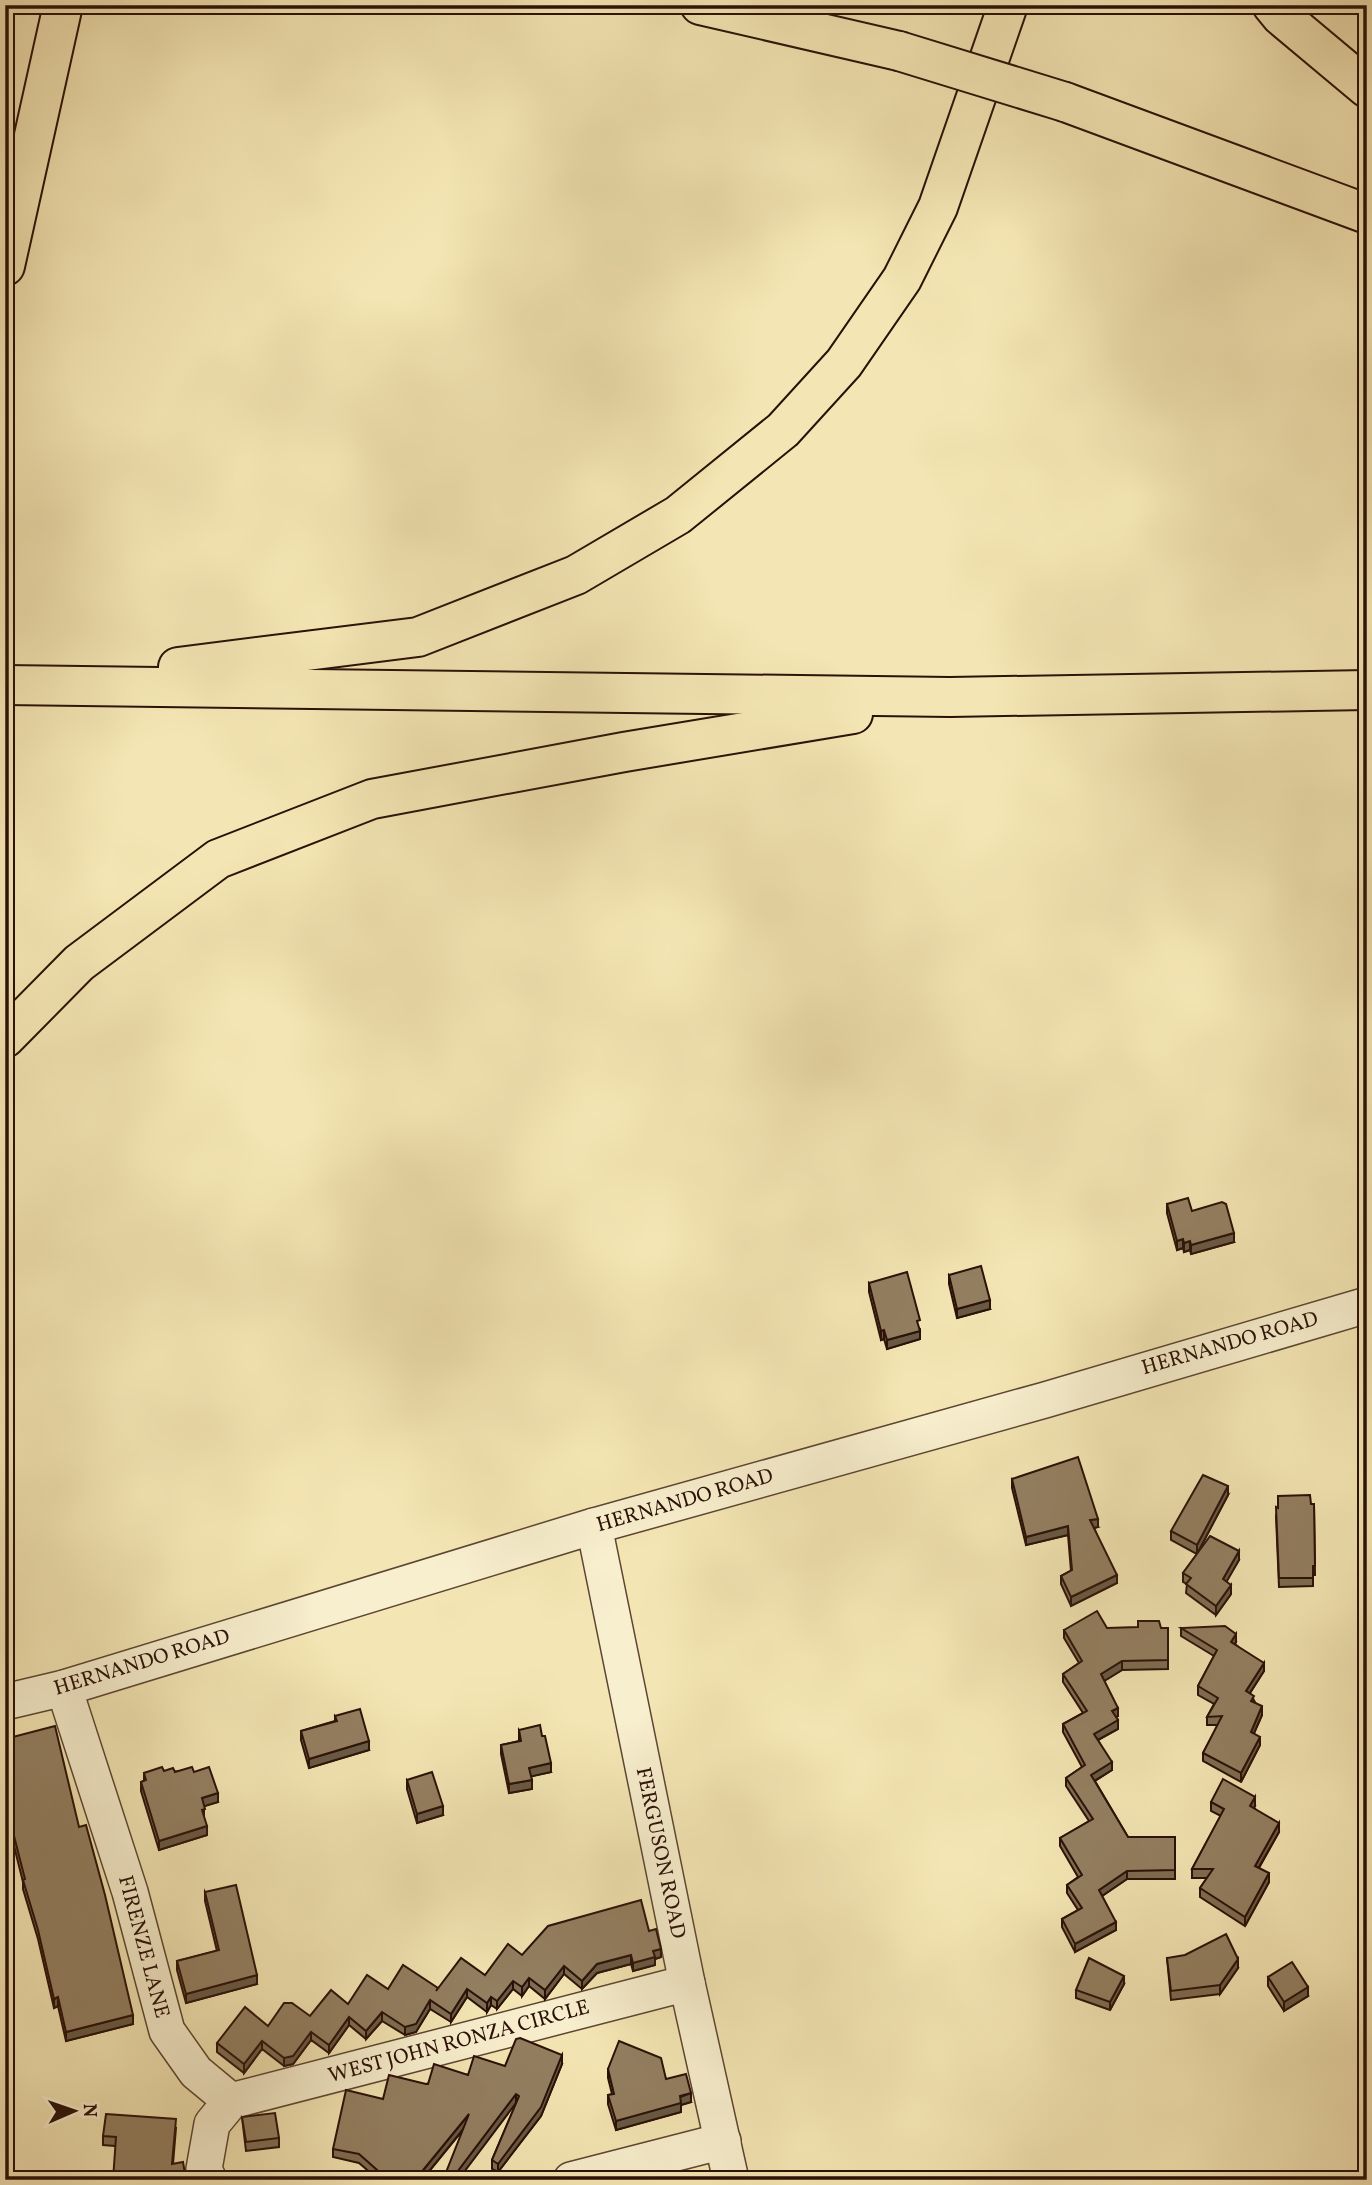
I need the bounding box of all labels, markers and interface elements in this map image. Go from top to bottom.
street label: HERNANDO ROAD [1138,1305,1322,1383]
street label: HERNANDO ROAD [593,1462,777,1540]
street label: HERNANDO ROAD [50,1622,234,1704]
street label: FERGUSON ROAD [628,1765,692,1941]
street label: FIRENZE LANE [110,1872,176,2022]
street label: WEST JOHN RONZA CIRCLE [325,1993,593,2091]
north arrow [38,2076,108,2146]
text: N [76,2103,102,2118]

